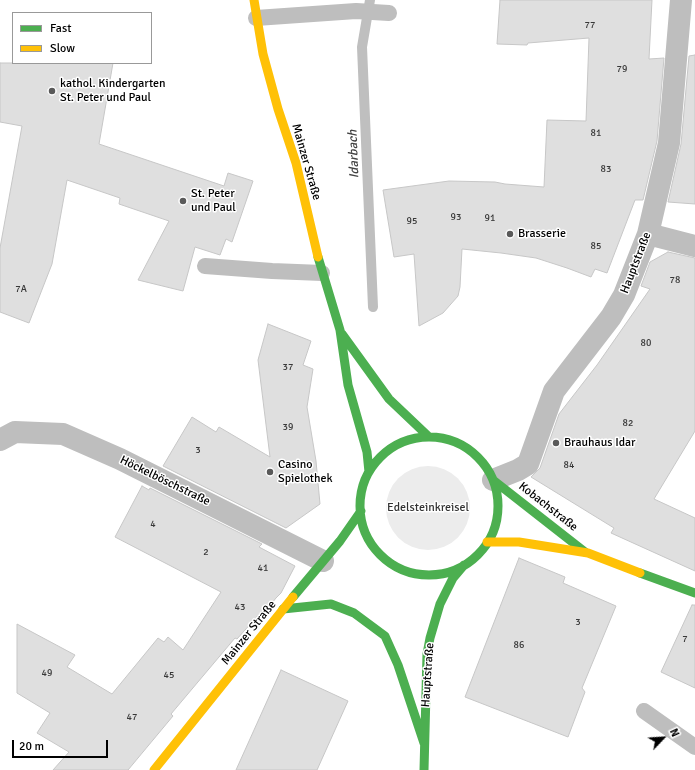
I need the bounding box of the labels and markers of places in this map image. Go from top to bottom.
place label: kathol. Kindergarten St. Peter und Paul [60,77,166,105]
marker: kathol. Kindergarten St. Peter und Paul [47,86,57,96]
place label: St. Peter und Paul [191,187,236,215]
marker: St. Peter und Paul [178,196,188,206]
place label: Brasserie [518,227,566,241]
marker: Brasserie [505,229,515,239]
place label: Brauhaus Idar [564,436,636,450]
marker: Brauhaus Idar [551,438,561,448]
place label: Casino Spielothek [278,458,333,486]
marker: Casino Spielothek [265,467,275,477]

